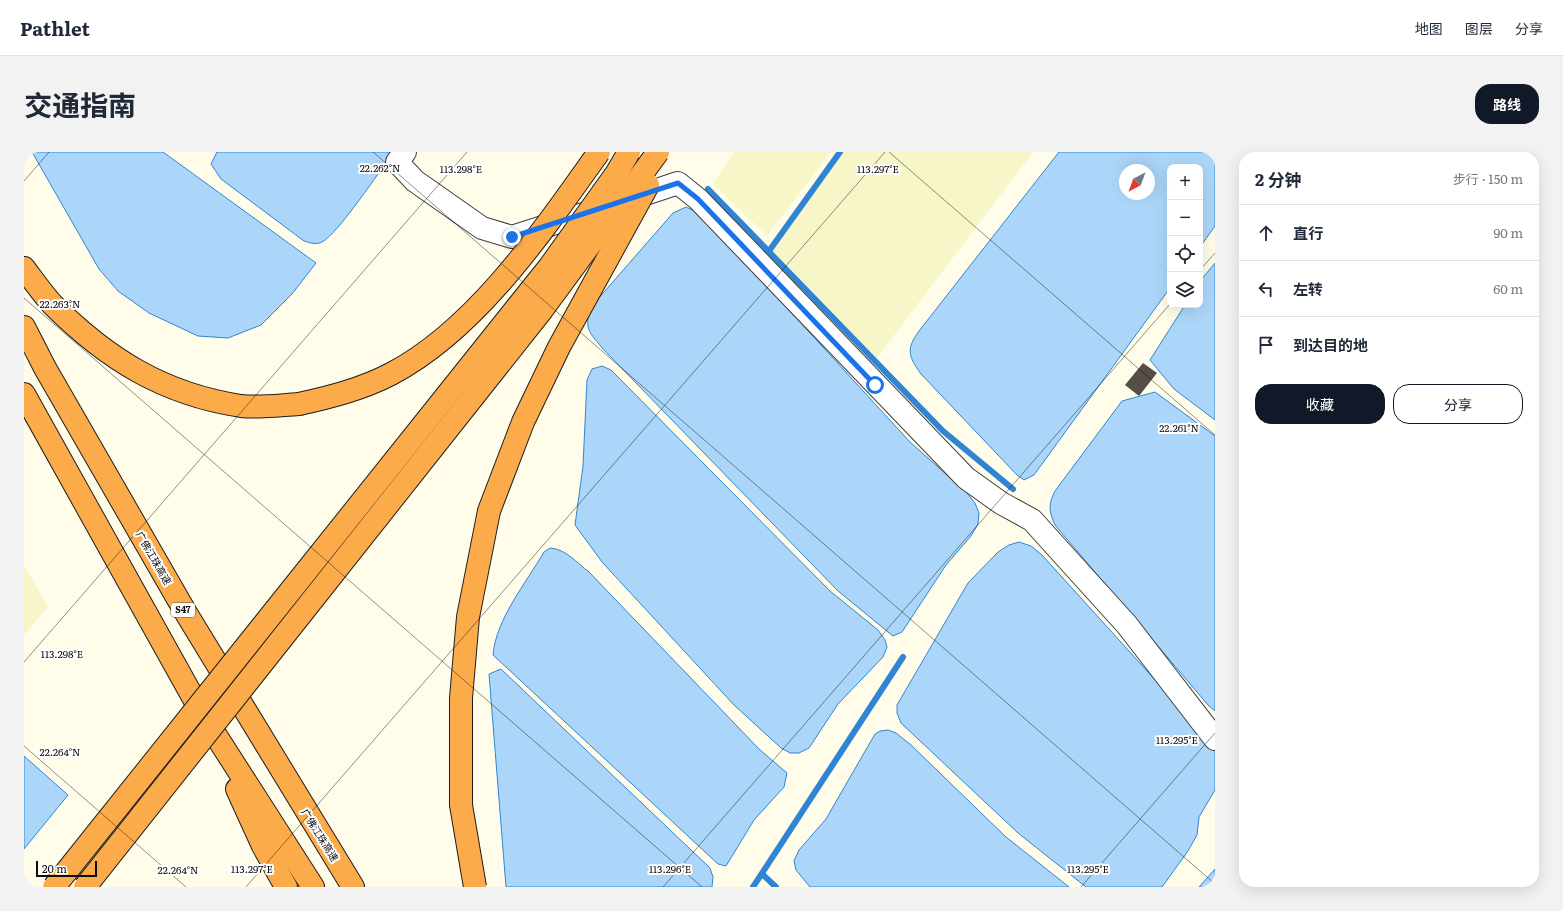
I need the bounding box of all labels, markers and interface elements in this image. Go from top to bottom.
text: Pathlet [20,14,90,42]
text: 地图 [1415,18,1443,38]
text: 图层 [1465,18,1493,38]
text: 分享 [1515,18,1543,38]
text: 交通指南 [24,83,136,125]
button: 路线 [1475,84,1539,124]
text: 22.262°N [360,160,400,175]
text: 113.298°E [440,161,482,176]
text: 113.297°E [857,161,899,176]
north arrow [1119,164,1155,200]
map controls [1167,164,1203,308]
button: + [1167,164,1203,200]
text: 2 分钟 [1255,166,1302,191]
text: 步行 · 150 m [1453,169,1523,188]
button: − [1167,200,1203,236]
text: 直行 [1293,221,1323,244]
icon: ahead [1255,222,1277,244]
text: 90 m [1493,223,1523,242]
route end [503,228,521,246]
button: locate [1167,236,1203,272]
button: layers [1167,272,1203,308]
text: 左转 [1293,277,1323,300]
icon: left [1255,278,1277,300]
text: 60 m [1493,279,1523,298]
text: 22.263°N [40,296,80,311]
text: 到达目的地 [1293,333,1368,356]
icon: arrive [1255,334,1277,356]
route start [866,376,884,394]
button: 收藏 [1255,384,1385,424]
button: 分享 [1393,384,1523,424]
text: 22.261°N [1159,420,1199,435]
street label: 广佛江珠高速 [133,528,176,587]
road number: S47 [171,603,195,617]
text: 113.298°E [41,646,83,661]
text: 113.295°E [1156,732,1198,747]
text: 22.264°N [40,744,80,759]
street label: 广佛江珠高速 [298,805,343,864]
scale bar [36,859,97,878]
text: 20 m [42,860,67,876]
text: 113.297°E [231,861,273,876]
text: 113.296°E [649,861,691,876]
text: 113.295°E [1067,861,1109,876]
text: 22.264°N [158,862,198,877]

